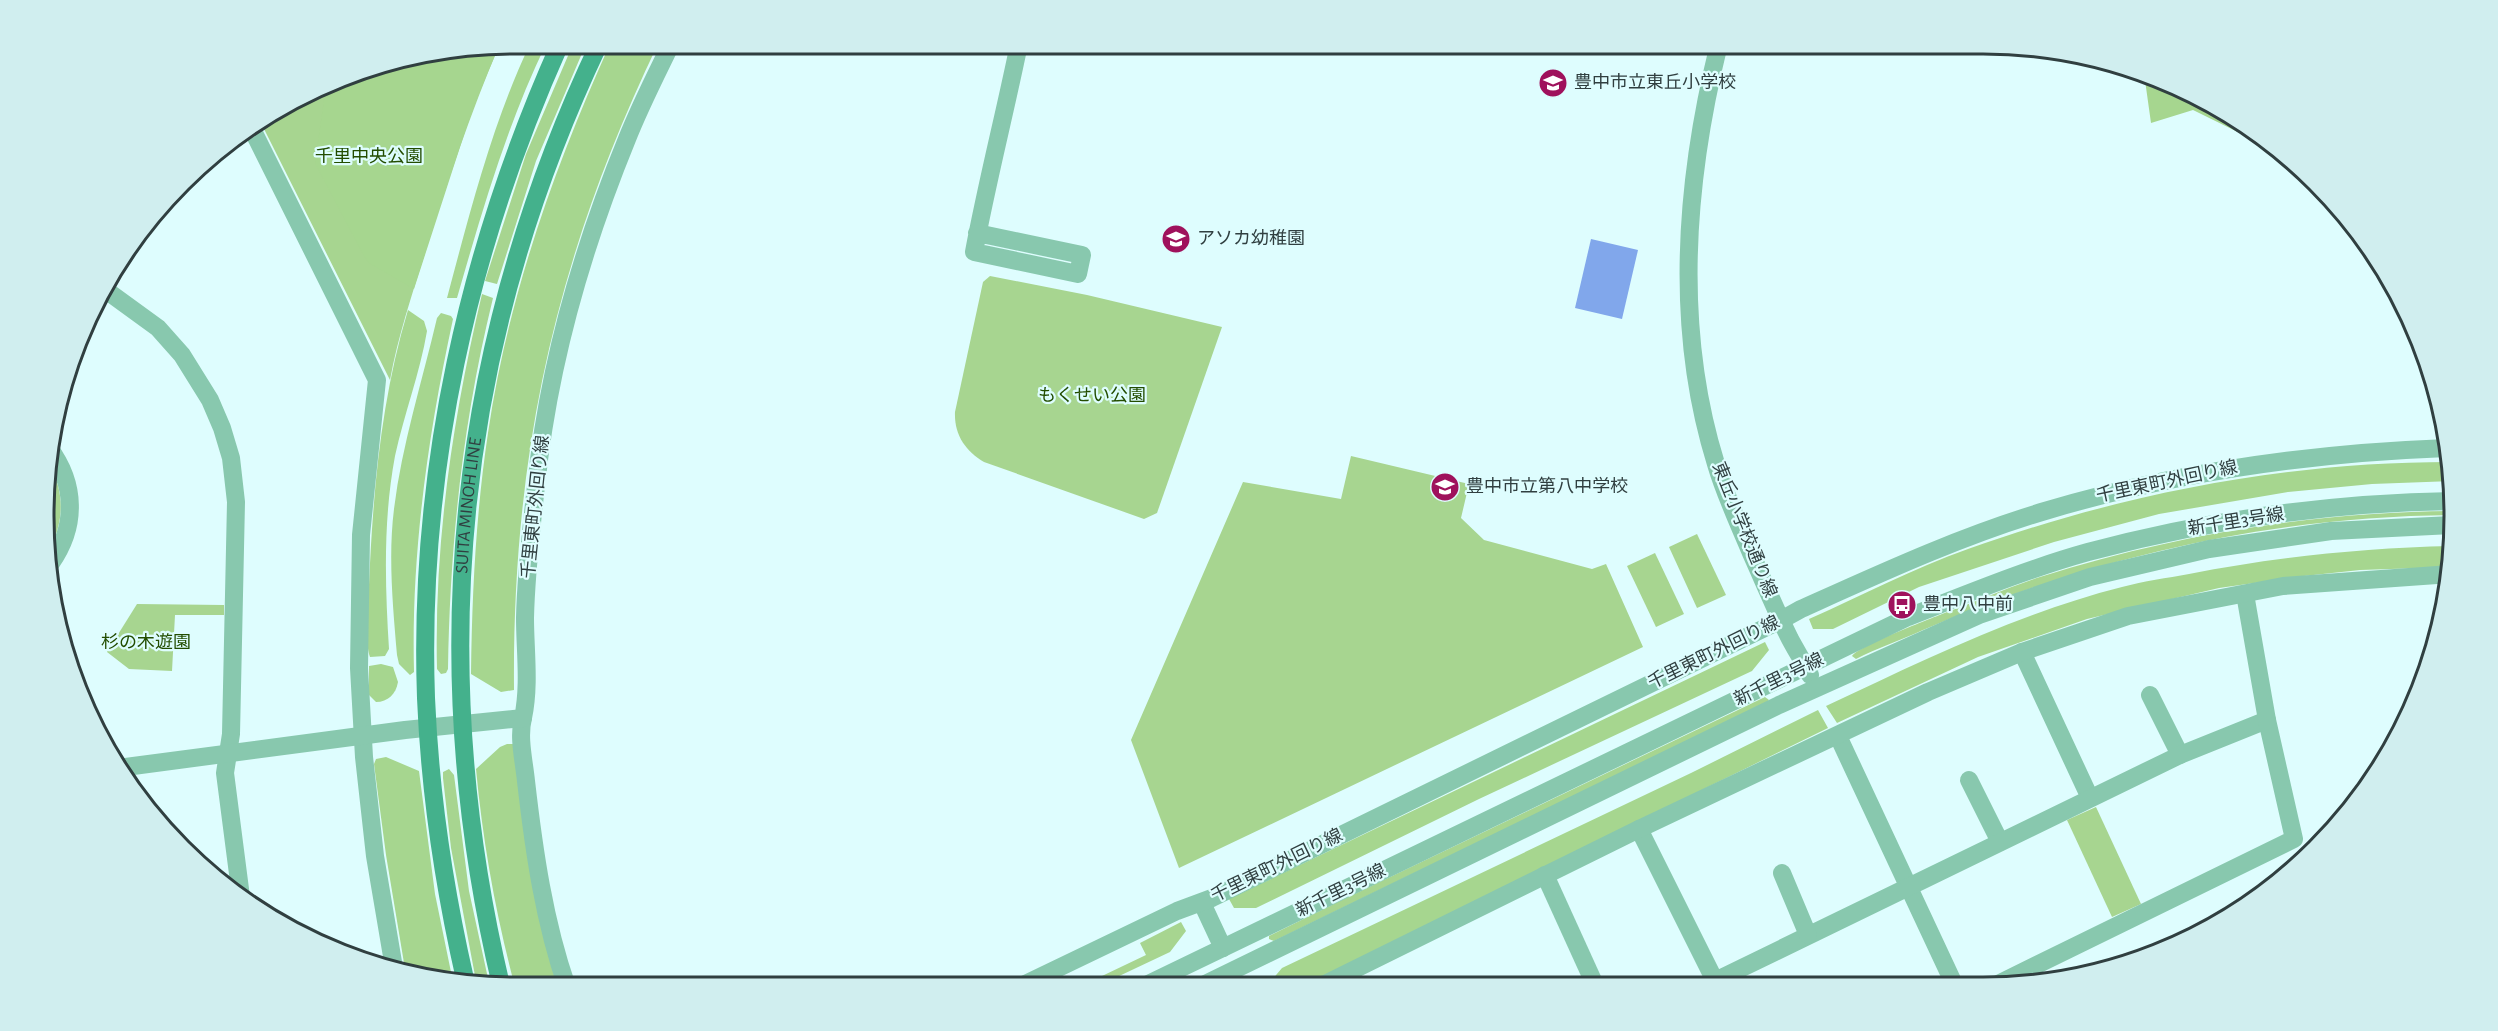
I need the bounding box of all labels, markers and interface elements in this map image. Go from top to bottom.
school or university icon: 豊中市立東丘小学校 [1537,67,1569,99]
place label: 豊中市立東丘小学校 [1574,72,1736,92]
park label: 千里中央公園 [315,147,423,166]
school or university icon: アソカ幼稚園 [1160,223,1192,255]
place label: アソカ幼稚園 [1197,228,1305,248]
park label: もくせい公園 [1038,386,1146,405]
street label: 千里東町外回り線 [518,434,552,580]
street label: SUITA MINOH LINE [453,436,485,574]
street label: 千里東町外回り線 [2094,456,2239,506]
street label: 東丘小学校通り線 [1709,459,1781,600]
school or university icon: 豊中市立第八中学校 [1429,471,1461,503]
place label: 豊中市立第八中学校 [1466,476,1628,496]
street label: 新千里3号線 [2186,504,2286,539]
bus stop icon: 豊中八中前 [1886,589,1918,621]
place label: 豊中八中前 [1923,594,2013,614]
street label: 千里東町外回り線 [1644,612,1783,693]
park label: 杉の木遊園 [101,632,191,652]
street label: 新千里3号線 [1730,649,1827,709]
street label: 千里東町外回り線 [1207,825,1346,906]
street label: 新千里3号線 [1292,860,1389,920]

